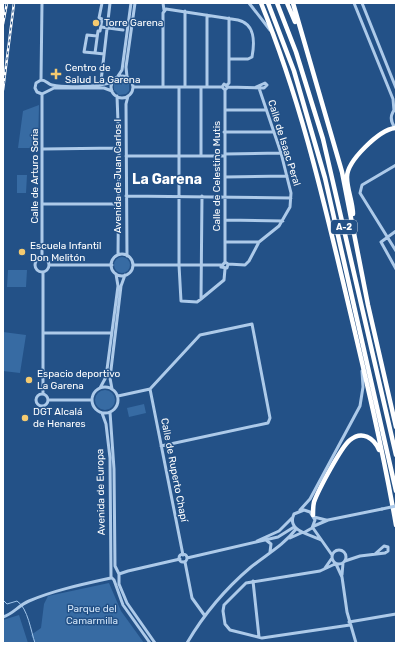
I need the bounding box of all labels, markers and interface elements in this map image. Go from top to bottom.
place label: Torre Garena [104,17,163,29]
marker: Torre Garena [91,18,101,28]
place label: Centro de Salud La Garena [65,62,140,86]
marker: Centro de Salud La Garena [50,68,62,80]
street label: Calle de Isaac Peral [265,98,303,188]
street label: Avenida de Juan Carlos I [112,119,124,233]
street label: Calle de Celestino Mutis [211,121,223,231]
street label: Calle de Arturo Soria [29,129,41,223]
district label: La Garena [132,171,202,188]
road number: A-2 [331,220,357,234]
place label: Escuela Infantil Don Melitón [30,240,101,264]
marker: Escuela Infantil Don Melitón [17,247,27,257]
place label: Espacio deportivo La Garena [37,368,121,392]
marker: Espacio deportivo La Garena [24,375,34,385]
place label: DGT Alcalá de Henares [33,406,86,430]
marker: DGT Alcalá de Henares [20,413,30,423]
street label: Calle de Ruperto Chapí [158,417,190,524]
street label: Avenida de Europa [94,449,108,535]
park label: Parque del Camarmilla [66,603,118,627]

